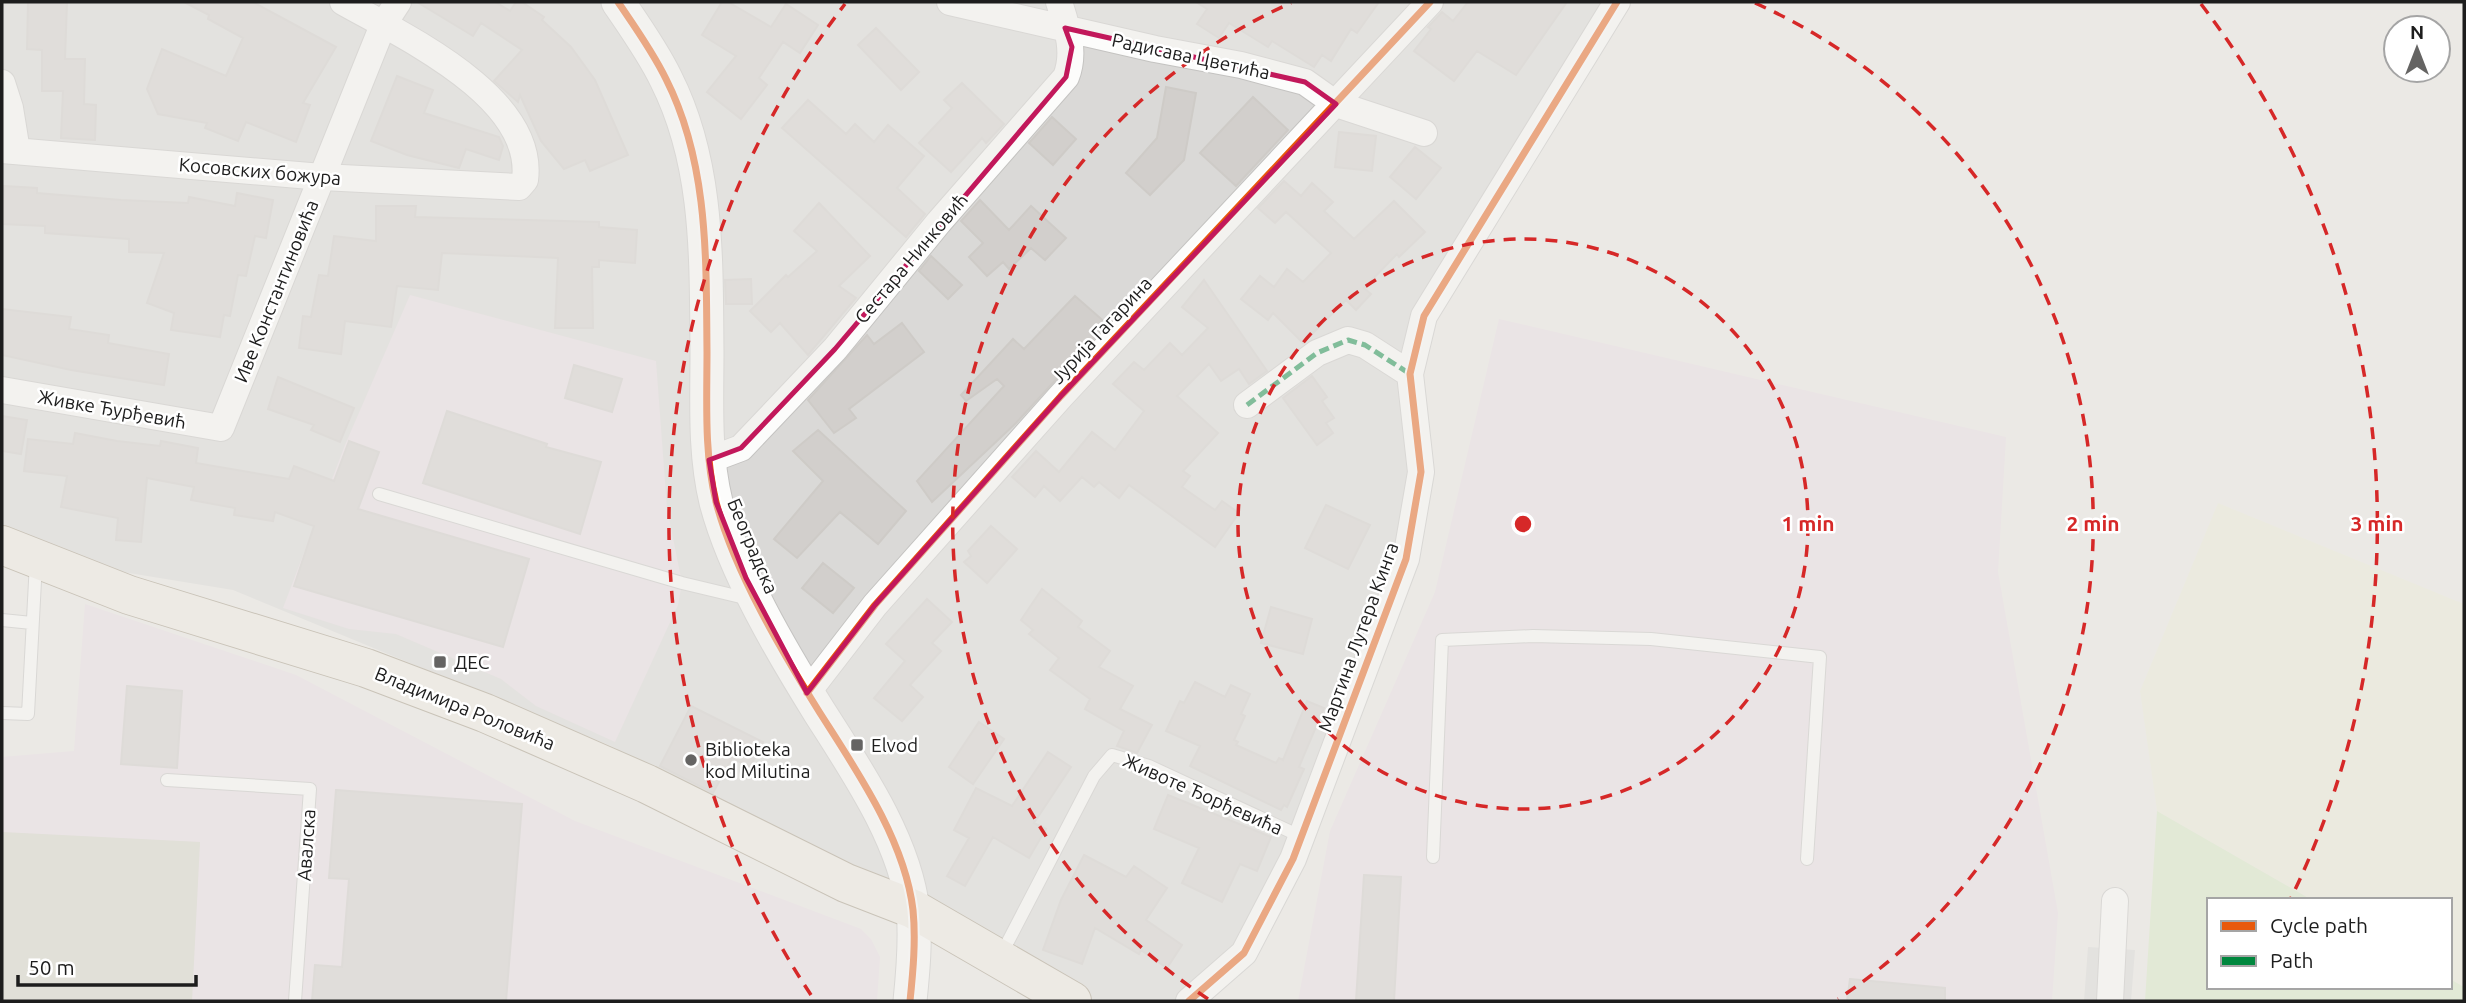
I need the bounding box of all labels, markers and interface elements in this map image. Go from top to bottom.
north arrow [2382,14,2452,84]
text: N [2410,21,2424,43]
street label: Радисава Цветића [1110,28,1272,84]
street label: Косовских божура [178,153,342,189]
street label: Сестара Нинковић [850,188,972,328]
street label: Иве Константиновића [229,196,323,386]
street label: Јурија Гагарина [1046,272,1156,388]
street label: Живке Ђурђевић [36,385,188,433]
street label: Београдска [723,495,783,597]
text: 1 min [1781,511,1835,535]
text: 2 min [2066,511,2120,535]
text: 3 min [2350,511,2404,535]
centre of rings [1511,512,1535,536]
street label: Мартина Лутера Кинга [1313,539,1403,735]
place label: ДЕС [454,651,490,673]
marker: ДЕС [432,654,448,670]
street label: Владимира Роловића [372,662,558,754]
place label: Elvod [871,734,918,756]
marker: Elvod [849,737,865,753]
place label: Biblioteka kod Milutina [705,738,810,782]
street label: Животе Ђорђевића [1120,749,1286,839]
marker: Biblioteka kod Milutina [683,752,699,768]
street label: Авалска [293,808,319,882]
legend [2207,898,2452,989]
text: Cycle path [2270,913,2368,937]
scale bar [18,944,196,988]
text: Path [2270,948,2313,972]
text: 50 m [28,955,75,979]

